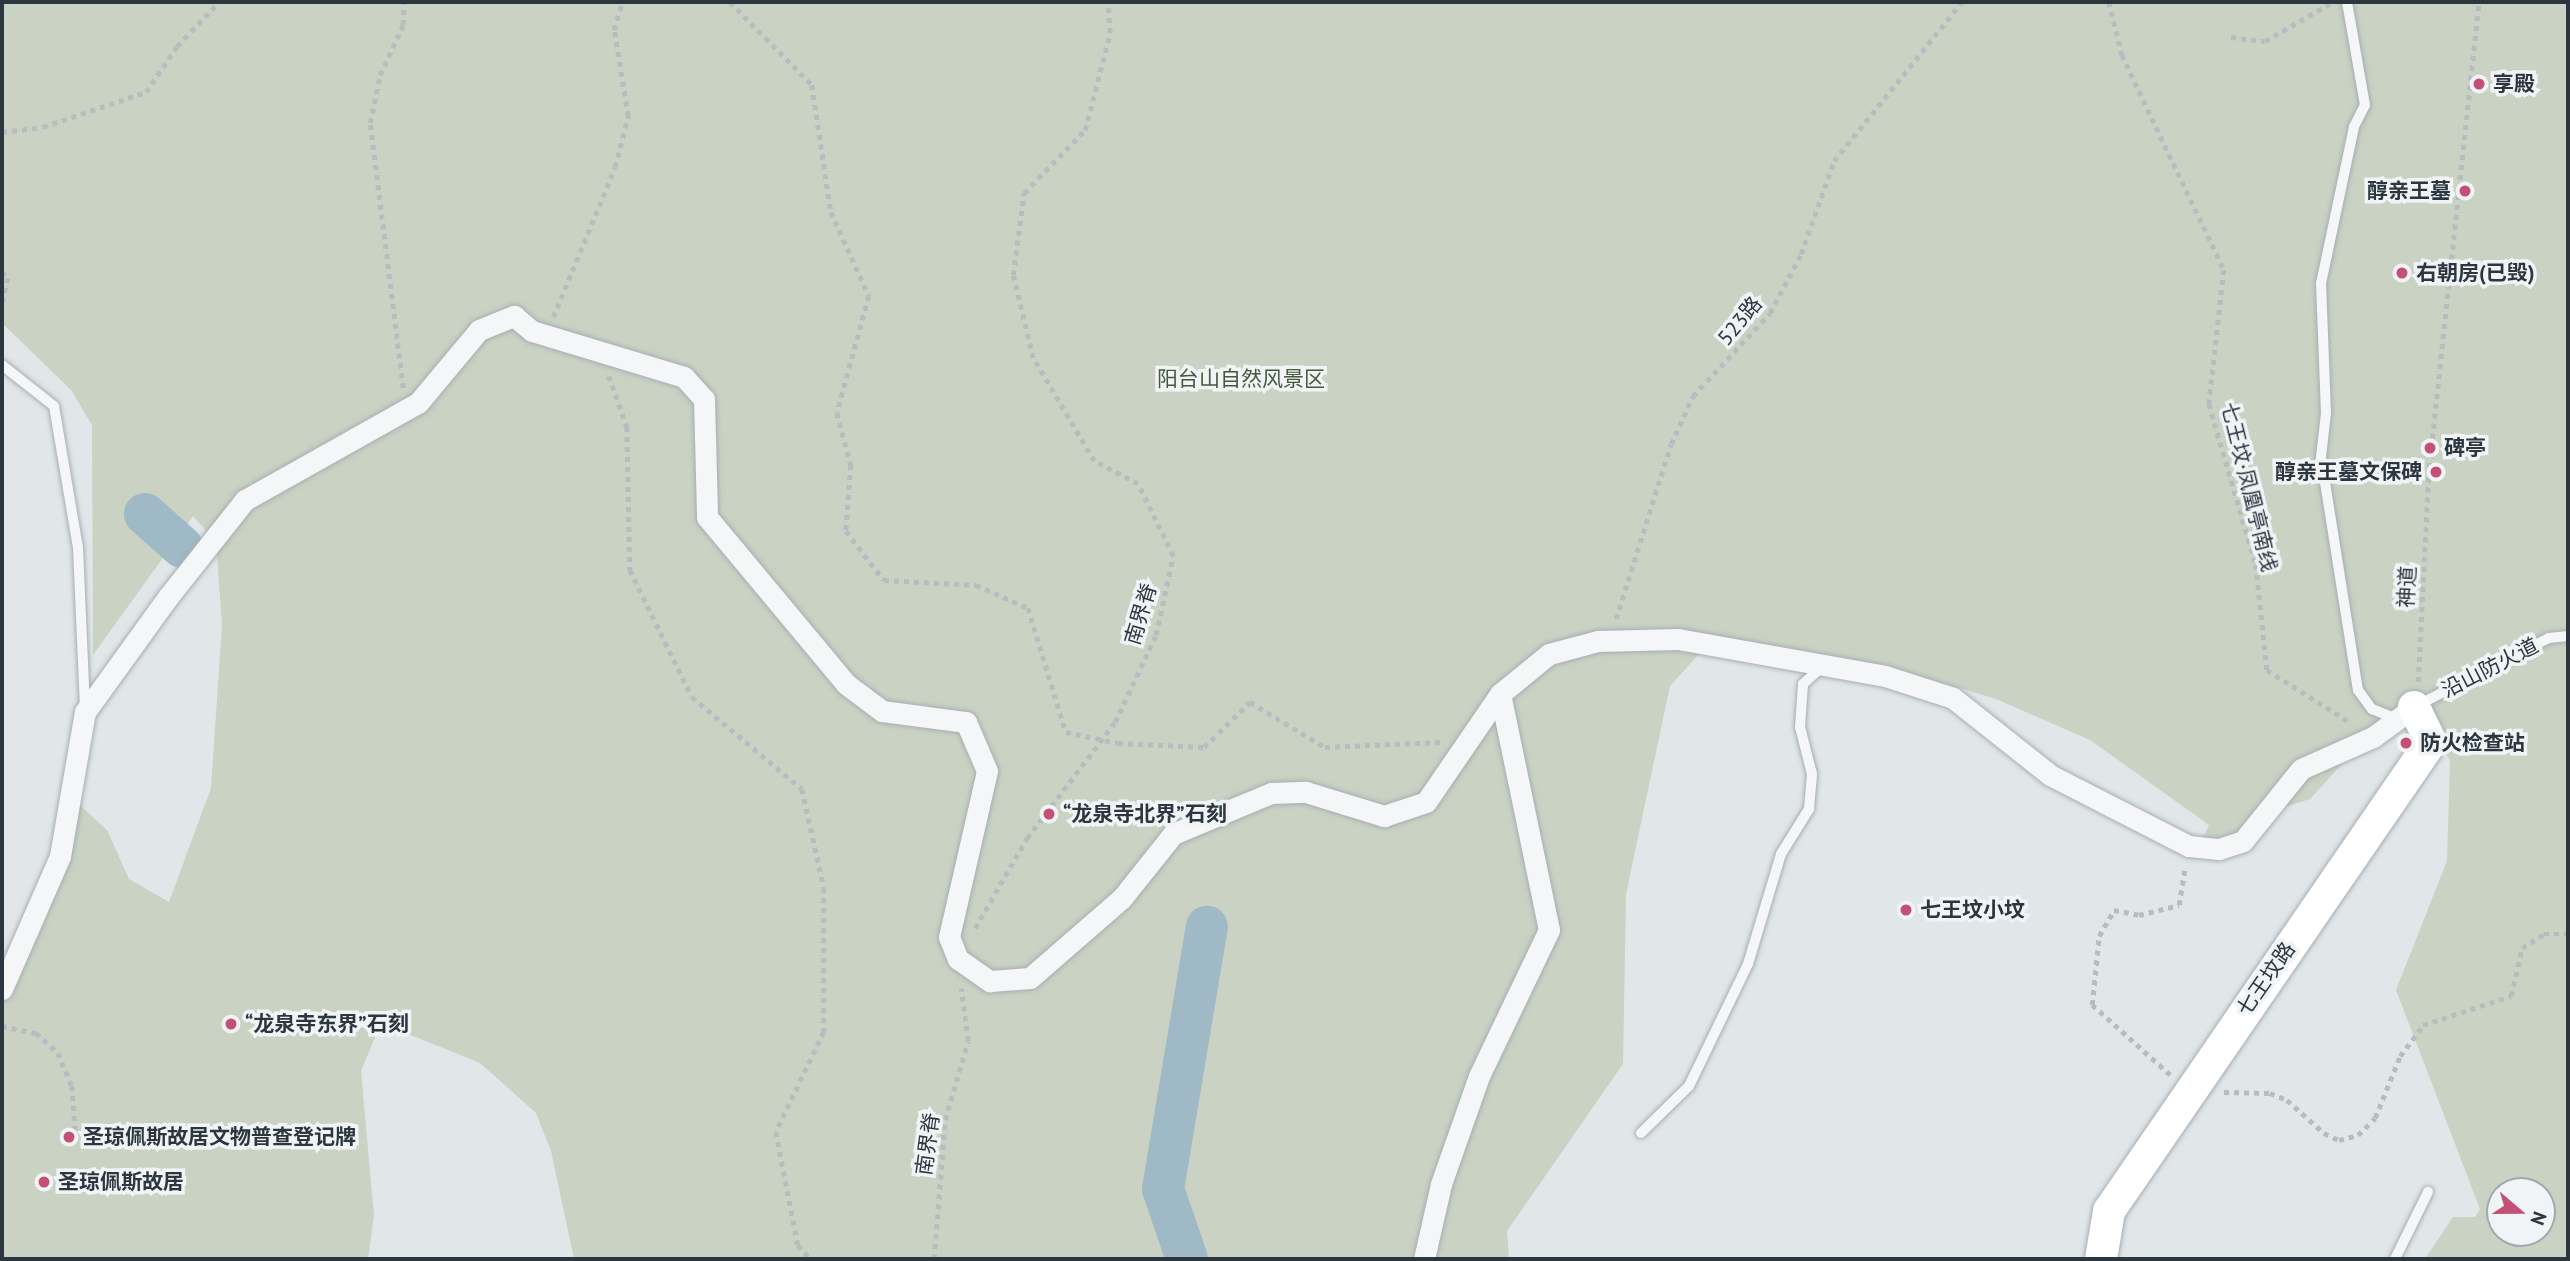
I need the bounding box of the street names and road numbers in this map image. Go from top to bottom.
street label: 523路 [1713,292,1767,350]
street label: 七王坟·凤凰亭南线 [2216,400,2282,574]
street label: 神道 [2393,565,2421,609]
street label: 南界脊 [1120,580,1162,648]
street label: 沿山防火道 [2438,633,2542,703]
street label: 七王坟路 [2232,937,2300,1021]
street label: 南界脊 [911,1111,945,1177]

